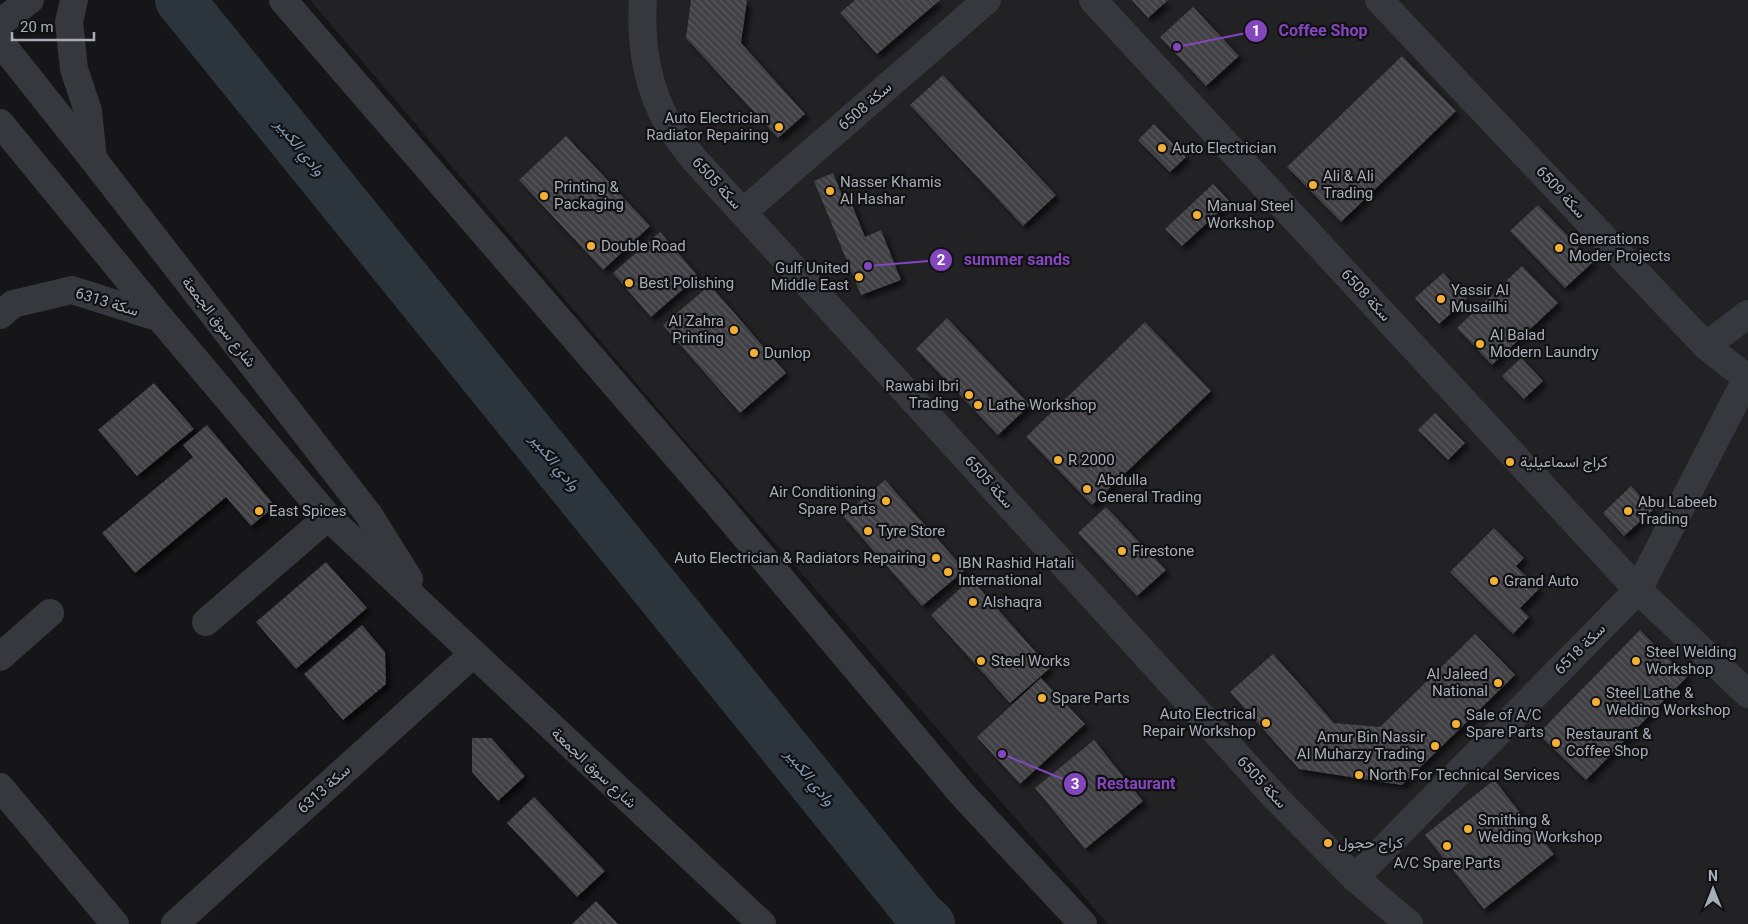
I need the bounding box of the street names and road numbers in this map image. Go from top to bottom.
street label: سكة 6508 [835,78,895,134]
street label: سكة 6505 [688,153,746,213]
street label: سكة 6509 [1532,162,1590,222]
street label: سكة 6508 [1337,265,1395,325]
street label: شارع سوق الجمعة [177,273,260,372]
street label: سكة 6313 [73,284,141,320]
street label: سكة 6505 [961,452,1017,512]
street label: سكة 6518 [1551,620,1609,678]
street label: شارع سوق الجمعة [546,724,640,813]
street label: سكة 6505 [1233,752,1291,812]
street label: سكة 6313 [294,761,354,817]

